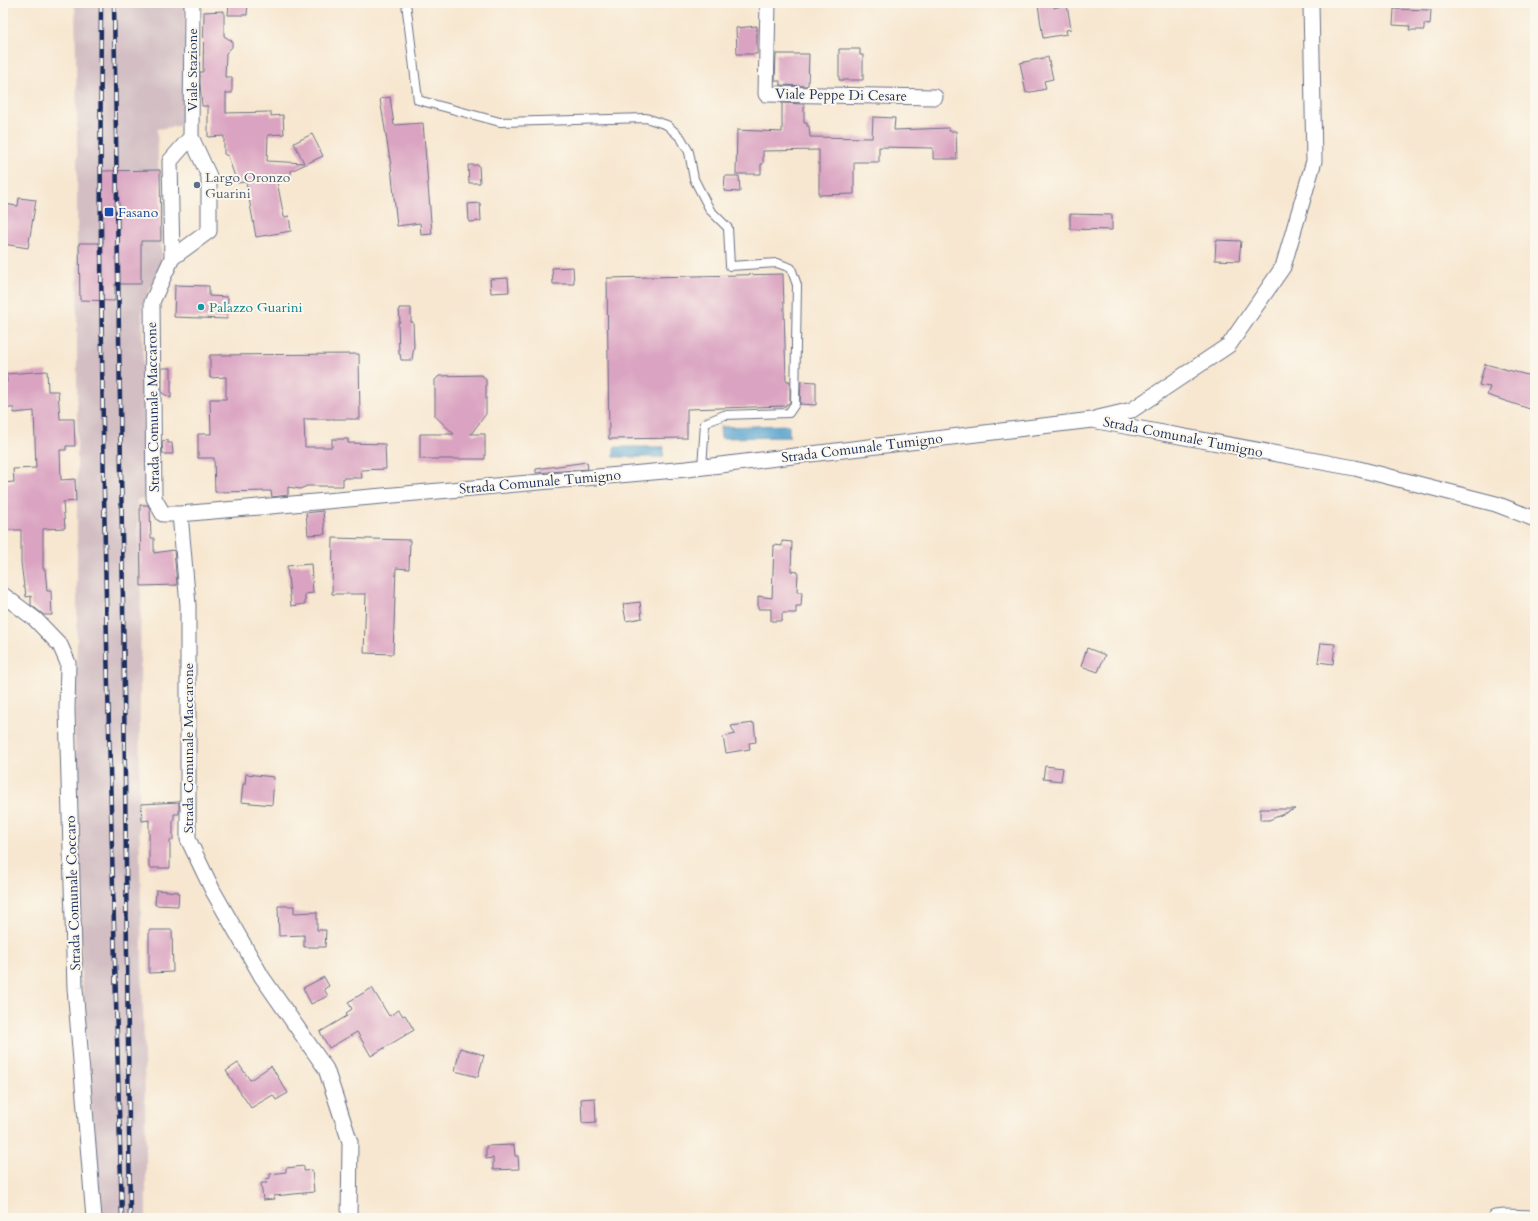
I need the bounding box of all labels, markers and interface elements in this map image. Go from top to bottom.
street label: Viale Stazione [183,28,202,112]
street label: Viale Peppe Di Cesare [775,84,907,106]
place label: Largo Oronzo Guarini [205,168,291,203]
marker: Largo Oronzo Guarini [192,180,202,190]
place label: Fasano [118,203,159,222]
marker: Fasano [103,206,115,218]
place label: Palazzo Guarini [209,298,303,317]
marker: Palazzo Guarini [196,302,206,312]
street label: Strada Comunale Maccarone [142,322,164,492]
street label: Strada Comunale Tumigno [1101,412,1265,462]
street label: Strada Comunale Tumigno [780,429,944,467]
street label: Strada Comunale Tumigno [458,465,622,499]
street label: Strada Comunale Maccarone [179,663,198,833]
street label: Strada Comunale Coccaro [61,815,85,971]

